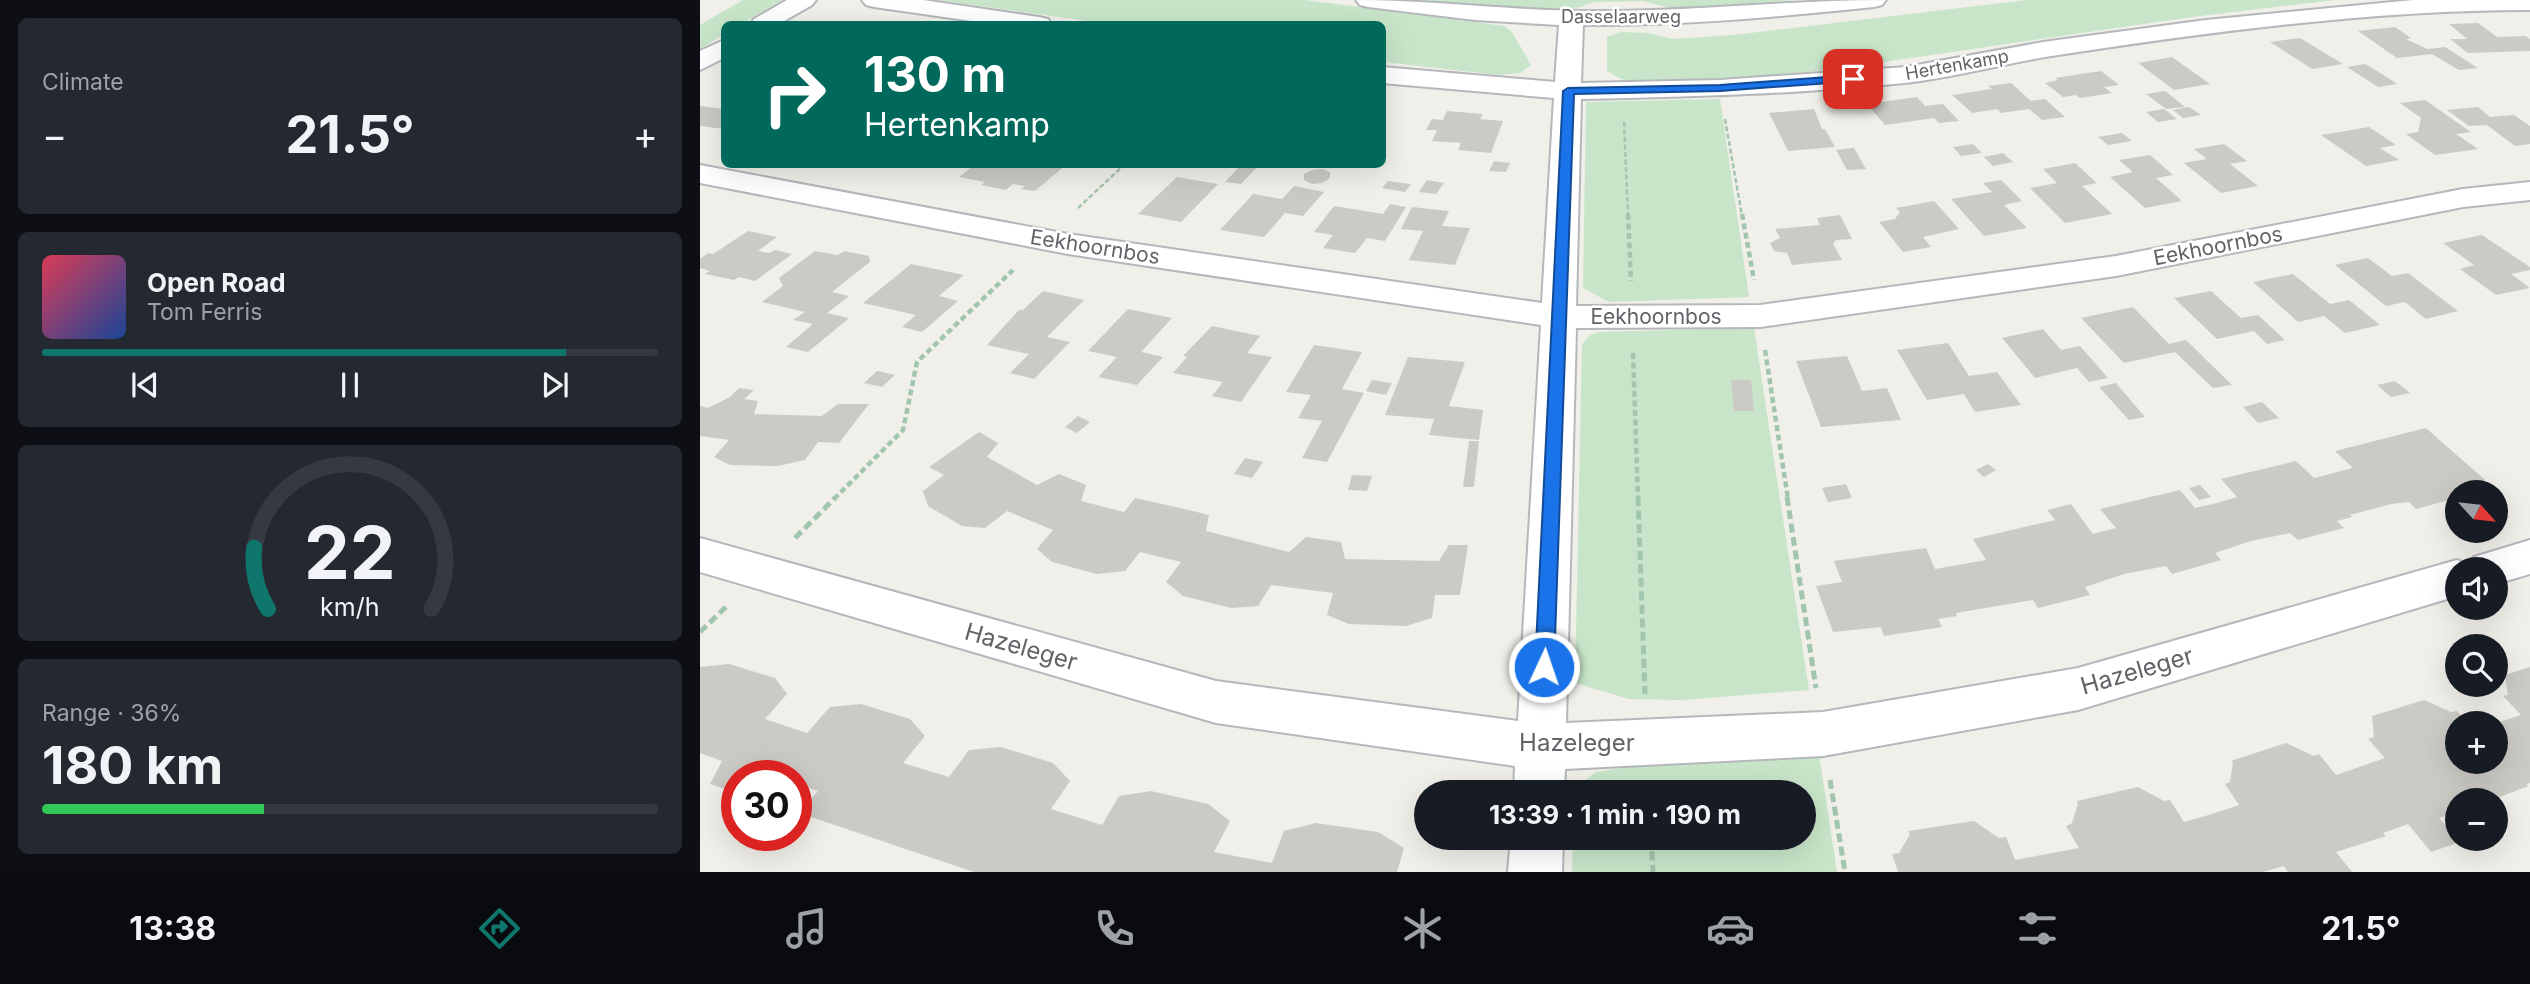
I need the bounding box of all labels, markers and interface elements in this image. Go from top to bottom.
street label: Dasselaarweg [1561,6,1681,27]
text: 130 m [864,45,1006,104]
street label: Hertenkamp [1904,45,2010,84]
icon: right [749,49,840,140]
pin [1823,49,1883,109]
icon: arrive [1834,60,1872,98]
text: Climate [42,68,124,96]
text: 21.5° [285,103,415,166]
text: Hertenkamp [864,105,1050,144]
text: − [42,112,67,158]
text: + [633,112,658,158]
street label: Eekhoornbos [2151,221,2285,270]
street label: Eekhoornbos [1028,224,1162,269]
text: Open Road [147,267,286,298]
text: Tom Ferris [147,298,262,326]
street label: Eekhoornbos [1590,304,1722,329]
icon: previous [126,366,164,404]
icon: pause [331,366,369,404]
icon: next [536,366,574,404]
north arrow [2445,480,2508,542]
map controls [2445,480,2508,851]
text: 22 [304,508,396,597]
button: sound [2445,557,2508,620]
text: km/h [320,592,380,622]
street label: Hazeleger [962,617,1081,676]
position arrow [1507,630,1581,704]
button: search [2445,634,2508,697]
street label: Hazeleger [2077,641,2196,700]
text: Range · 36% [42,699,181,727]
button: + [2445,711,2508,774]
street label: Hazeleger [1519,728,1635,757]
text: 180 km [42,734,223,797]
speed limit sign: 30 [721,760,812,851]
button: − [2445,788,2508,851]
text: 13:39 · 1 min · 190 m [1489,799,1741,830]
icon: directions [475,904,524,953]
icon: music [782,904,831,953]
icon: phone [1090,904,1139,953]
icon: climate [1398,904,1447,953]
icon: car [1706,904,1755,953]
icon: filters [2013,904,2062,953]
text: 13:38 [129,909,216,948]
text: 21.5° [2321,909,2401,948]

